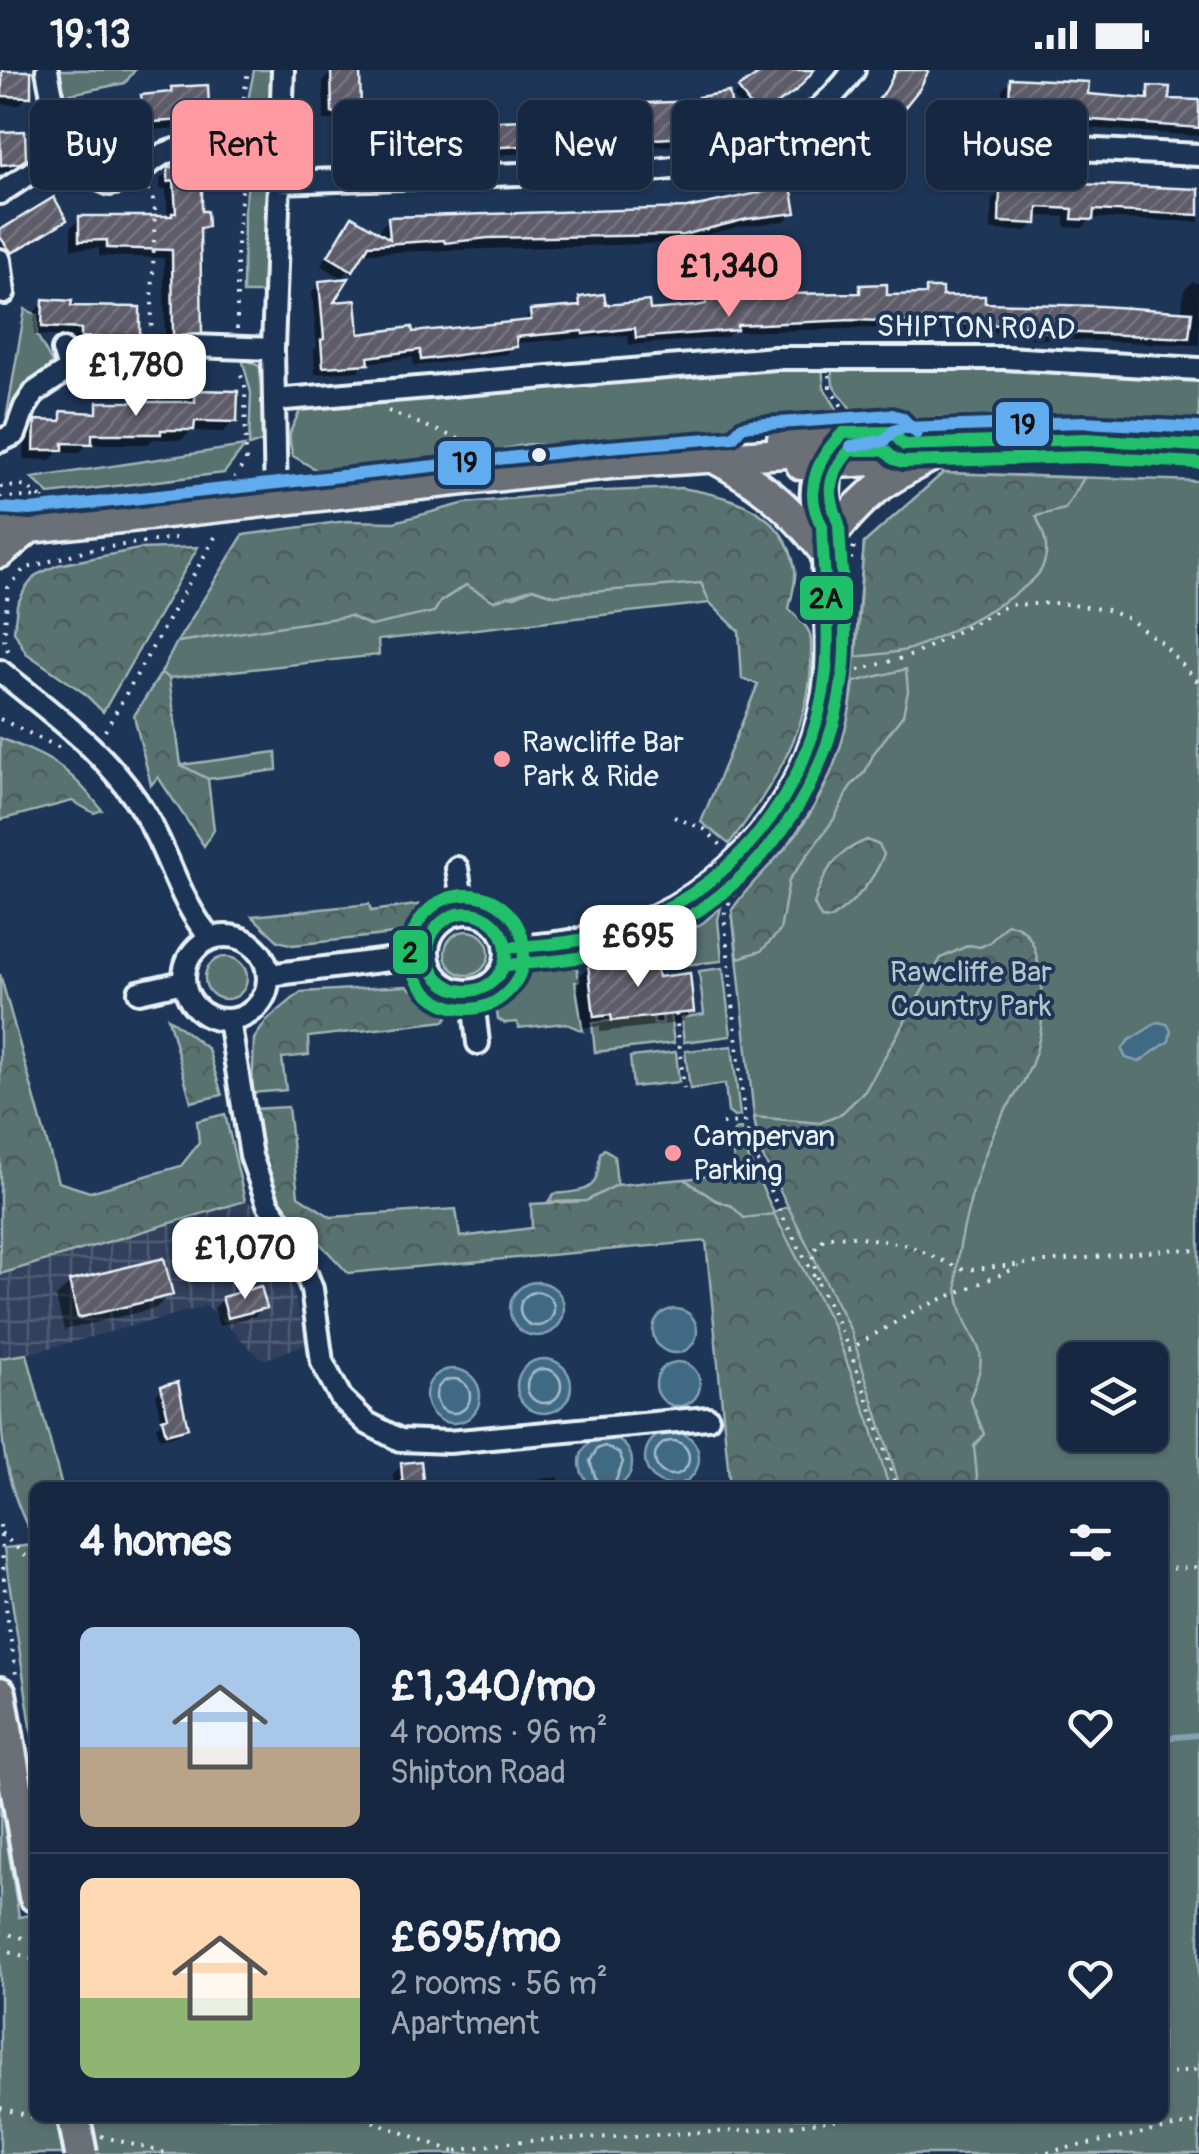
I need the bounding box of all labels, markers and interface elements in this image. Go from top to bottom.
text: 19:13 [50,11,131,59]
chip: Buy [30,100,152,190]
chip: Rent [172,100,313,190]
chip: Filters [333,100,498,190]
chip: New [518,100,652,190]
chip: Apartment [672,100,906,190]
chip: House [926,100,1087,190]
pin: £1,340 [648,235,810,320]
text: £1,340 [679,247,779,287]
street label: SHIPTON ROAD [876,308,1076,348]
pin: £1,780 [55,334,217,419]
text: £1,780 [88,346,184,386]
line badge: 19 [994,400,1051,448]
text: 19 [1010,408,1036,443]
line badge: 19 [436,439,493,487]
unlabelled marker [529,445,549,465]
text: 19 [452,446,478,481]
line badge: 2A [798,574,855,622]
text: 2A [809,582,843,617]
place label: Rawcliffe Bar Park & Ride [522,724,684,795]
marker: Rawcliffe Bar Park & Ride [491,748,513,770]
pin: £695 [579,905,697,990]
text: £695 [601,917,675,957]
line badge: 2 [391,928,430,976]
text: 2 [402,936,418,971]
park label: Rawcliffe Bar Country Park [890,954,1052,1025]
place label: Campervan Parking [693,1118,835,1189]
marker: Campervan Parking [662,1142,684,1164]
pin: £1,070 [164,1217,326,1302]
text: £1,070 [194,1229,296,1269]
map controls [1058,1342,1168,1452]
button: layers [1058,1342,1168,1452]
icon: filters [1063,1515,1118,1570]
text: 4 homes [80,1516,231,1568]
text: £1,340/mo [390,1661,596,1713]
icon: home [160,1667,280,1787]
icon: heart [1063,1700,1118,1755]
text: 4 rooms · 96 m² [390,1713,608,1753]
text: Shipton Road [390,1753,566,1793]
text: £695/mo [390,1912,561,1964]
icon: home [160,1918,280,2038]
icon: heart [1063,1951,1118,2006]
text: 2 rooms · 56 m² [390,1964,608,2004]
text: Apartment [390,2004,539,2044]

